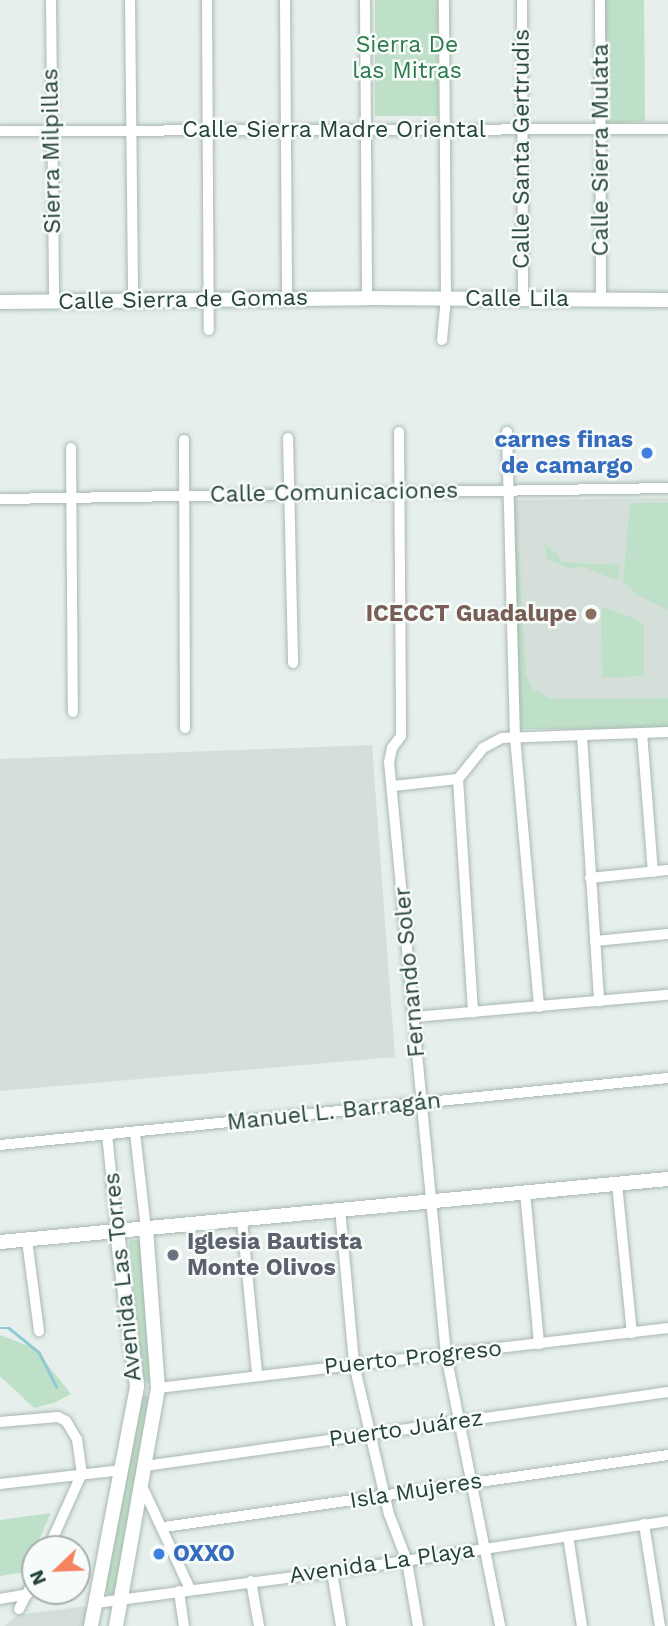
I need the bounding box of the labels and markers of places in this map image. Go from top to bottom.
place label: carnes finas de camargo [494,426,633,480]
marker: carnes finas de camargo [639,445,655,461]
place label: ICECCT Guadalupe [365,600,577,628]
marker: ICECCT Guadalupe [583,606,599,622]
place label: Iglesia Bautista Monte Olivos [187,1228,363,1282]
marker: Iglesia Bautista Monte Olivos [165,1247,181,1263]
place label: OXXO [173,1540,235,1568]
marker: OXXO [151,1546,167,1562]

